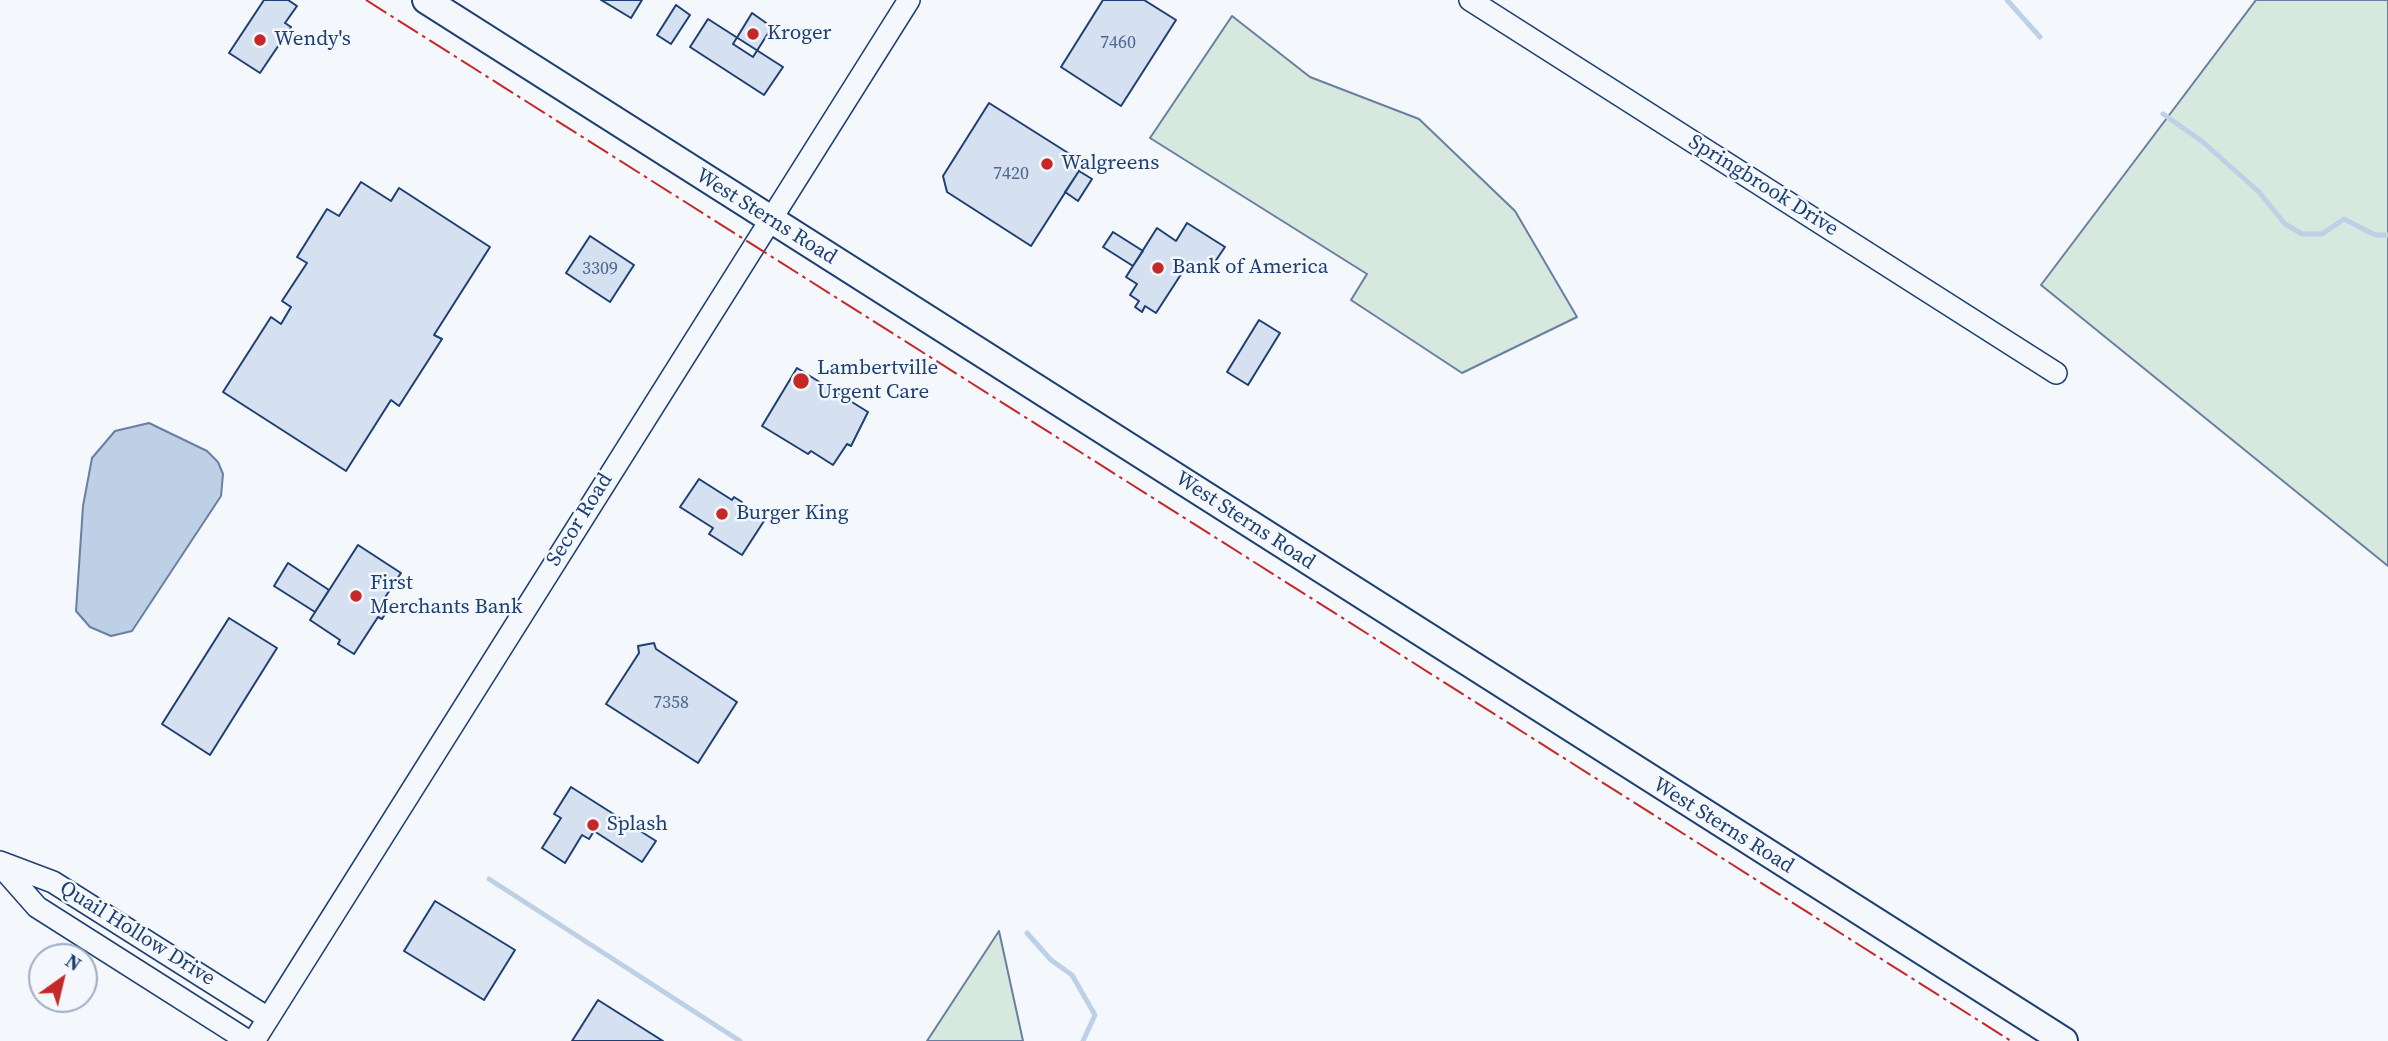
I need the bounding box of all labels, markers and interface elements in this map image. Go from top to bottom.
place label: Kroger [767,21,831,47]
marker: Kroger [745,26,761,42]
place label: Wendy's [274,27,351,53]
marker: Wendy's [252,32,268,48]
house number: 7460 [1100,32,1136,54]
street label: Springbrook Drive [1683,130,1843,242]
place label: Walgreens [1061,151,1159,177]
marker: Walgreens [1039,156,1055,172]
house number: 7420 [993,163,1029,185]
street label: West Sterns Road [691,164,841,270]
place label: Bank of America [1172,255,1328,281]
house number: 3309 [582,258,618,280]
marker: Bank of America [1150,260,1166,276]
place label: Lambertville Urgent Care [817,356,938,406]
marker: Lambertville Urgent Care [791,371,811,391]
street label: West Sterns Road [1170,466,1320,576]
street label: Secor Road [542,469,618,571]
place label: Burger King [736,501,849,527]
marker: Burger King [714,506,730,522]
place label: First Merchants Bank [370,571,523,621]
marker: First Merchants Bank [348,588,364,604]
house number: 7358 [653,692,689,714]
street label: West Sterns Road [1648,773,1798,879]
place label: Splash [607,812,668,838]
marker: Splash [585,817,601,833]
street label: Quail Hollow Drive [55,876,219,992]
north arrow [28,943,98,1013]
text: N [61,948,87,977]

